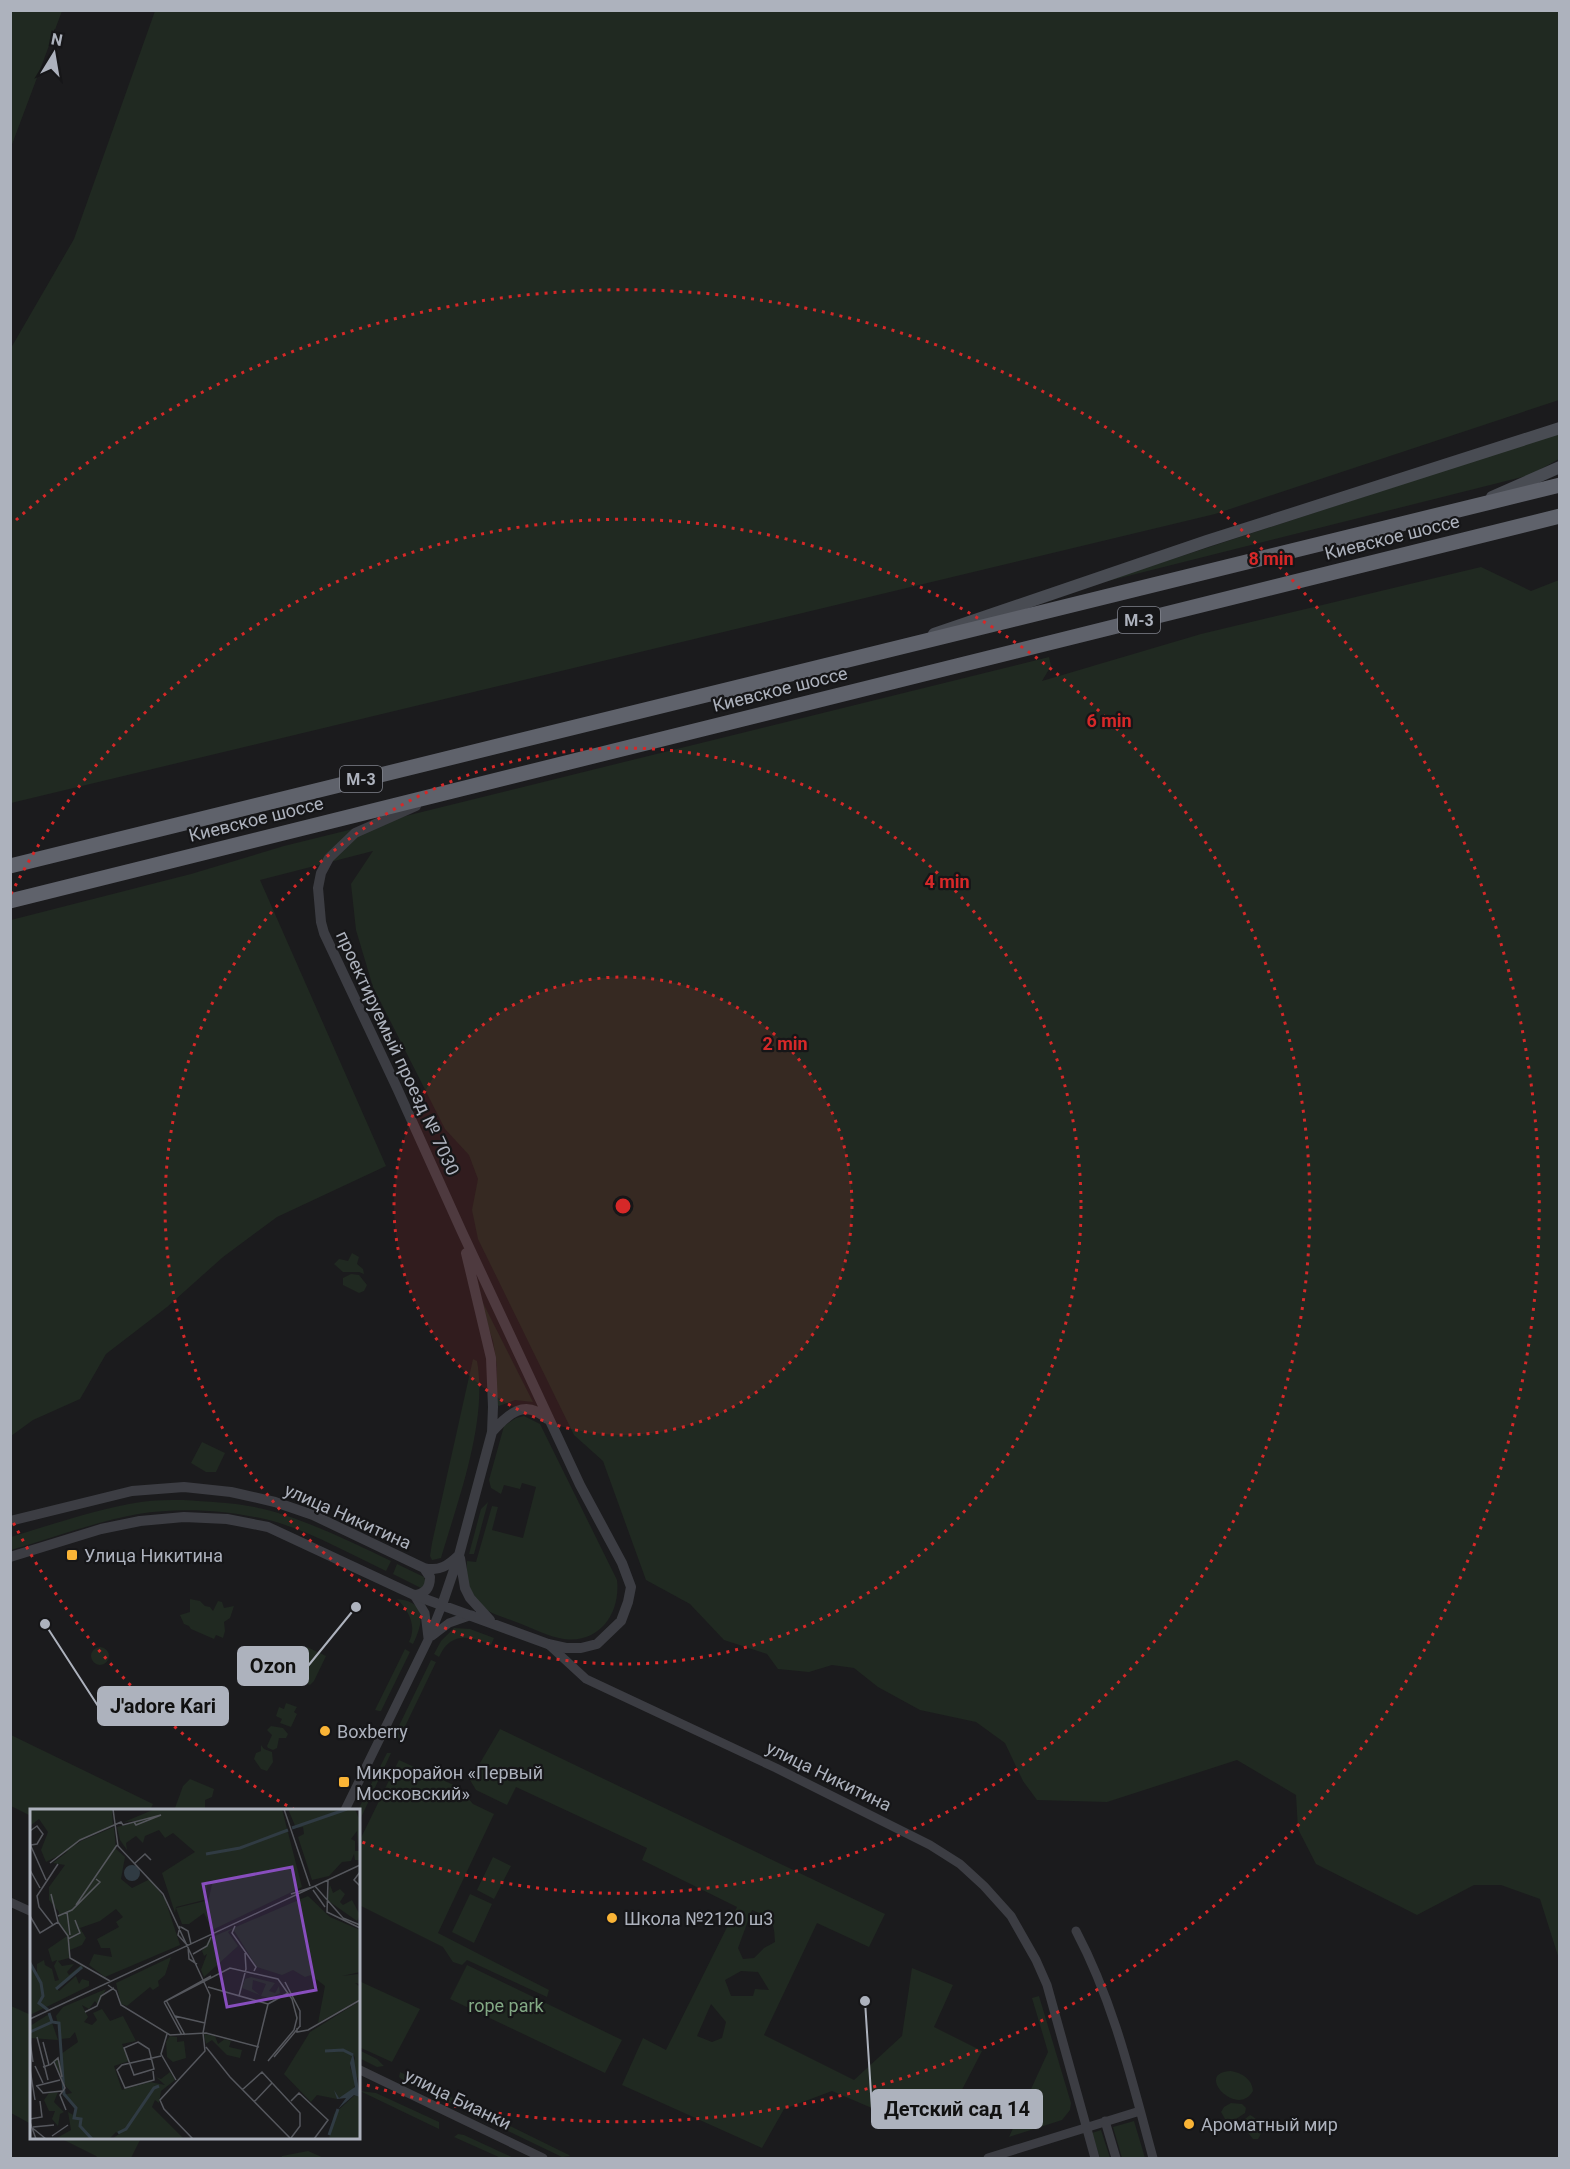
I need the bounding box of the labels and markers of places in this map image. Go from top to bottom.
centre of rings [613,1196,633,1216]
place label: Улица Никитина [84,1545,223,1566]
marker: Улица Никитина [65,1548,79,1562]
callout: Ozon [238,1647,308,1685]
callout: J'adore Kari [98,1687,228,1725]
place label: Boxberry [337,1721,408,1742]
marker: Boxberry [318,1724,332,1738]
place label: Микрорайон «Первый Московский» [356,1762,543,1804]
marker: Микрорайон «Первый Московский» [337,1775,351,1789]
place label: Школа №2120 ш3 [624,1908,773,1929]
marker: Школа №2120 ш3 [605,1911,619,1925]
callout: Детский сад 14 [872,2090,1042,2128]
place label: Ароматный мир [1201,2114,1338,2135]
marker: Ароматный мир [1182,2117,1196,2131]

